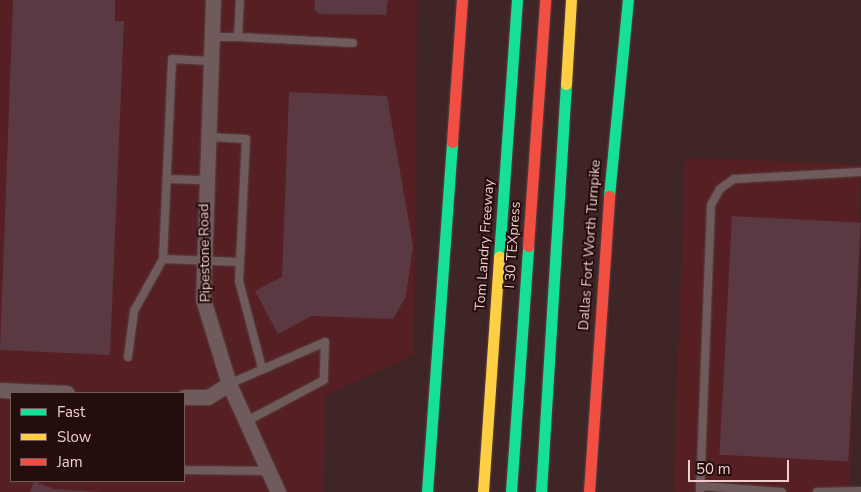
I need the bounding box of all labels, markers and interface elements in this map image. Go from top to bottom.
street label: Dallas Fort Worth Turnpike [576,159,604,331]
street label: Tom Landry Freeway [472,179,498,311]
street label: I 30 TEXpress [502,201,524,289]
street label: Pipestone Road [196,204,214,302]
legend [10,392,185,482]
text: Fast [57,402,85,422]
text: Slow [57,427,91,447]
scale bar [691,450,792,482]
text: Jam [57,452,83,472]
text: 50 m [696,459,731,479]

